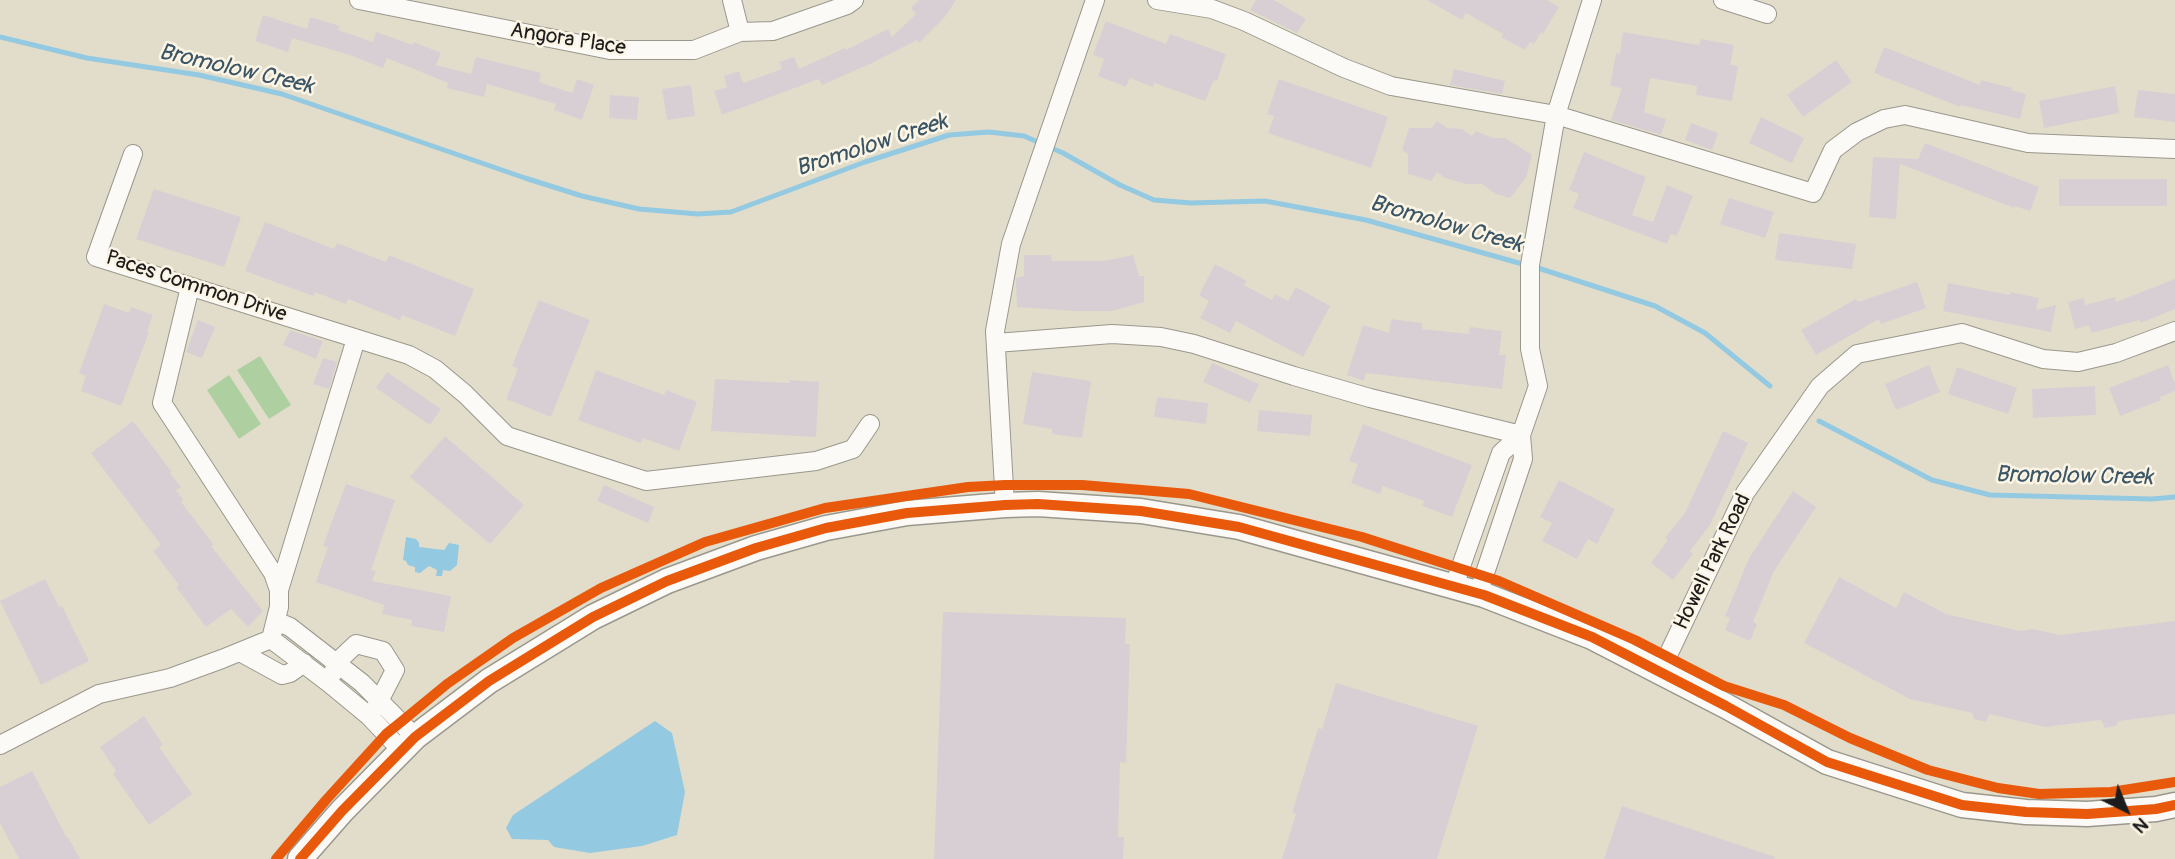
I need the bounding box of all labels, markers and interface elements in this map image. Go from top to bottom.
street label: Angora Place [508,18,628,62]
water label: Bromolow Creek [156,39,316,101]
water label: Bromolow Creek [793,109,951,183]
water label: Bromolow Creek [1366,190,1526,260]
street label: Paces Common Drive [102,246,290,328]
water label: Bromolow Creek [1995,462,2153,492]
street label: Howell Park Road [1669,490,1757,634]
north arrow [2091,775,2161,845]
text: N [2127,812,2153,839]

